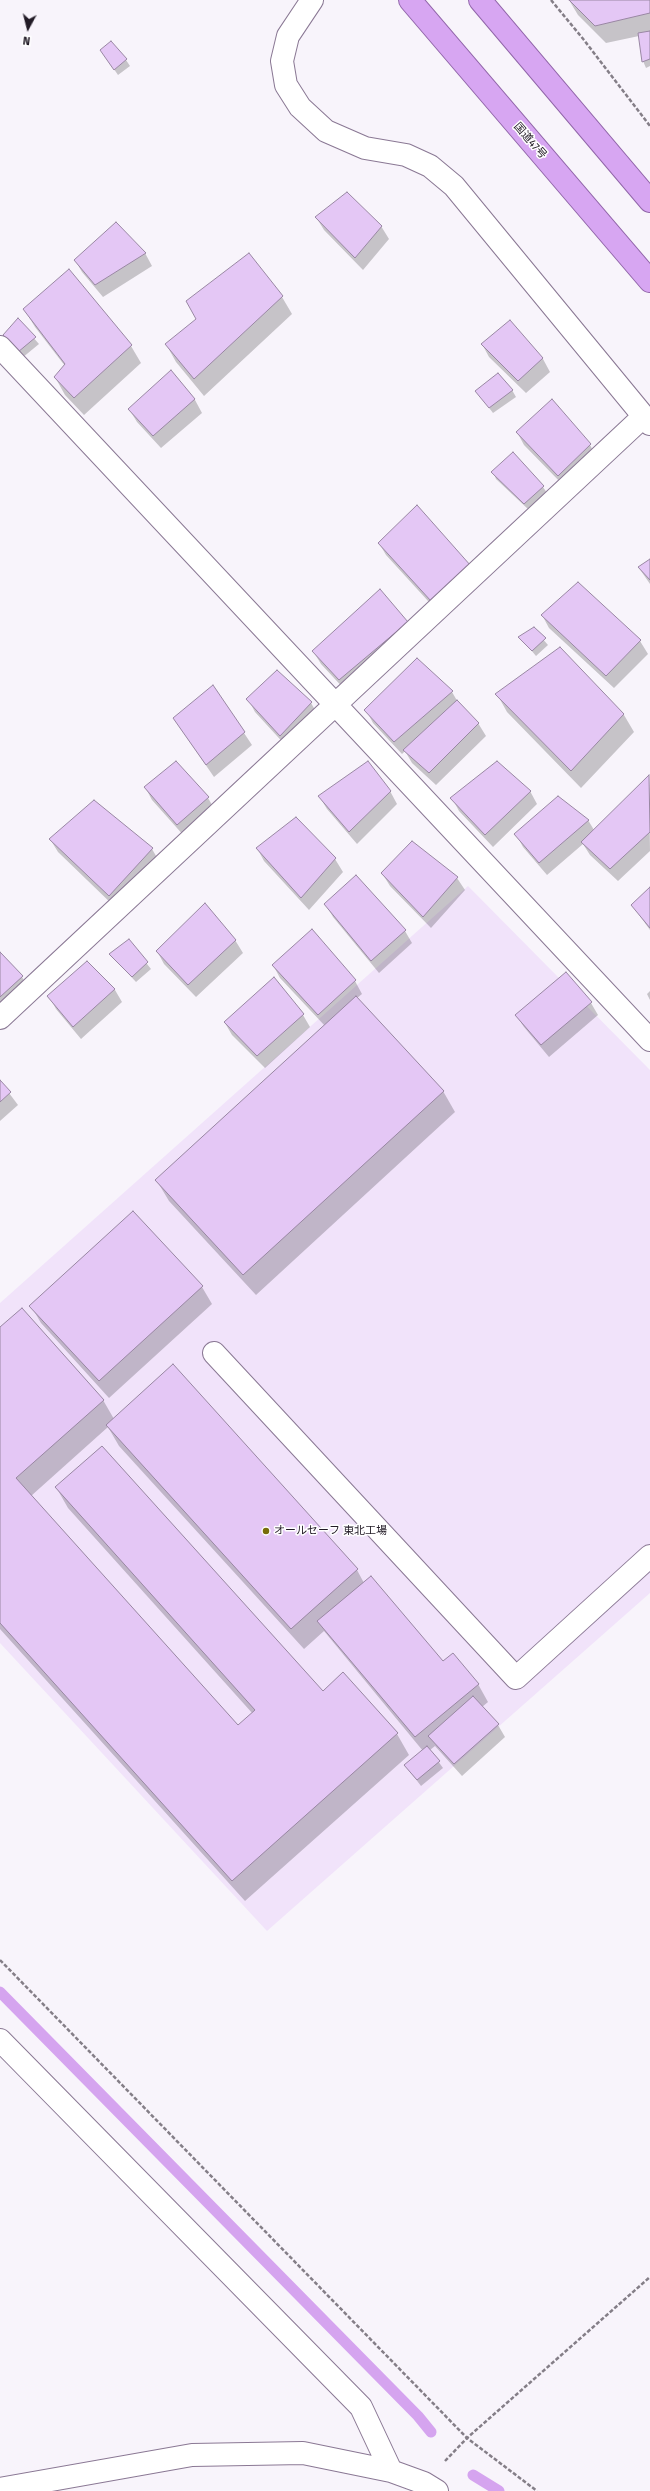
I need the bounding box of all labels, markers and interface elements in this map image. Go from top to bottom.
north arrow [8,8,48,48]
text: N [22,34,31,47]
street label: 国道47号 [511,120,549,162]
place label: オールセーフ 東北工場 [274,1524,387,1538]
marker: オールセーフ 東北工場 [261,1526,271,1536]

